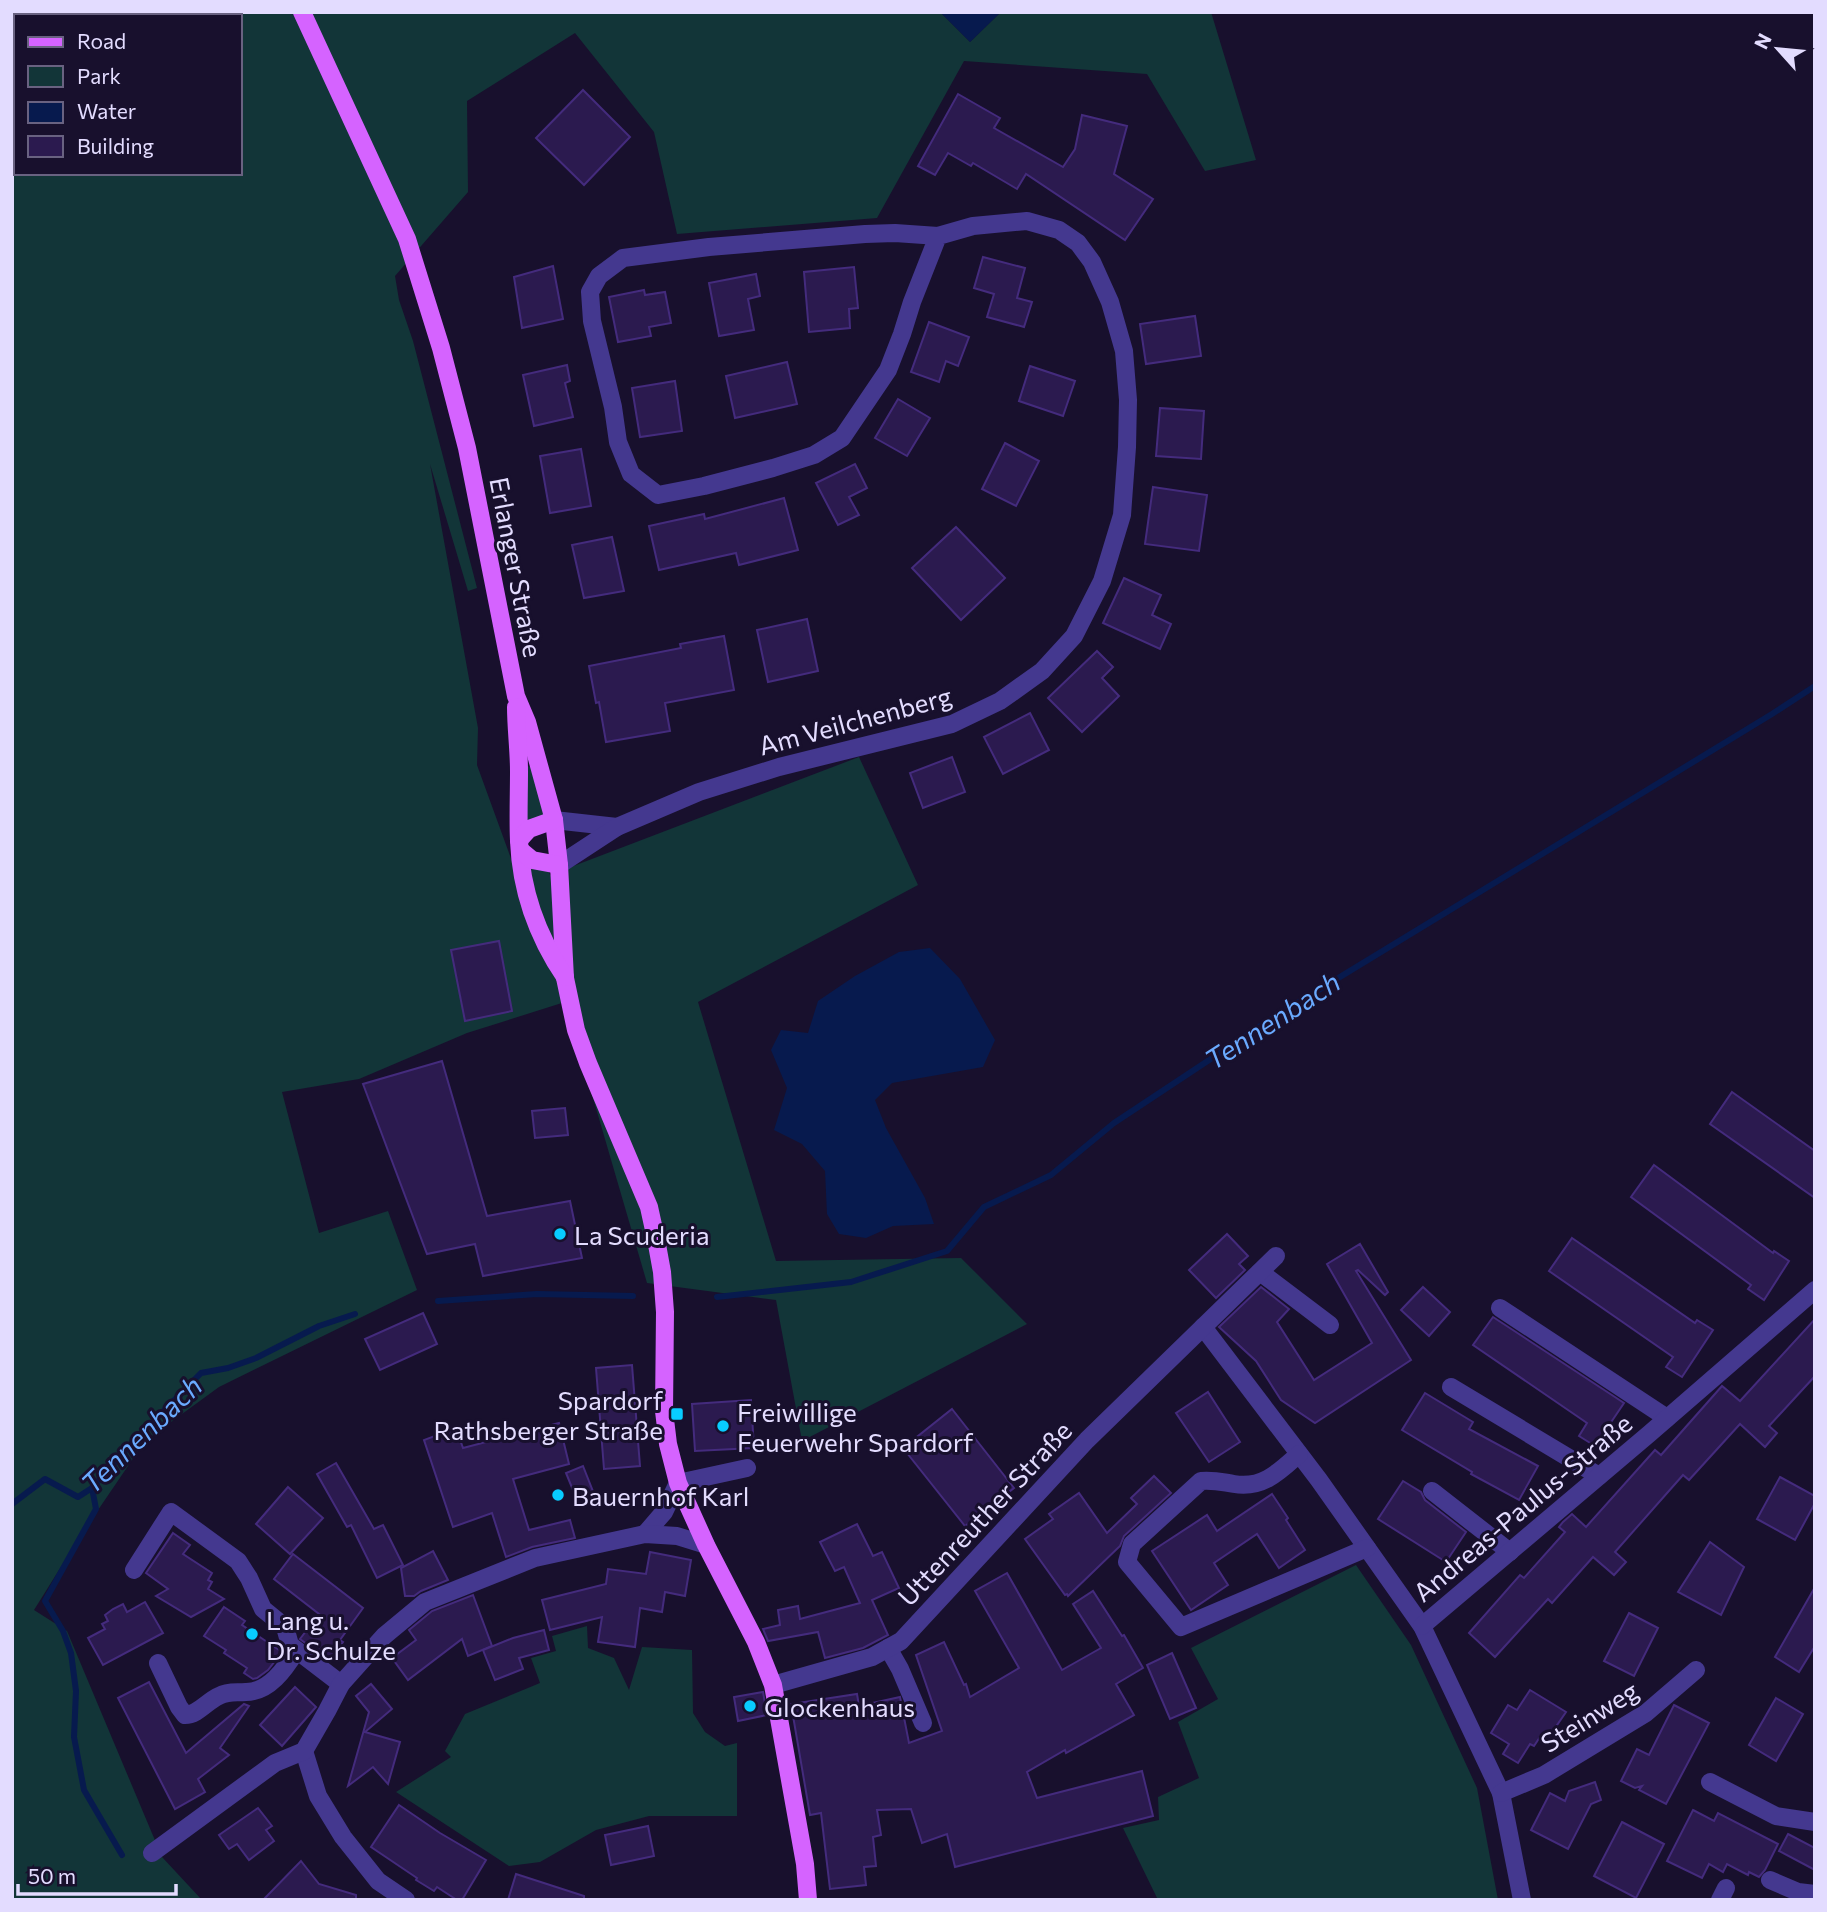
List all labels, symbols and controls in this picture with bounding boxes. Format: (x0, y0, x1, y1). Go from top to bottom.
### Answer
legend (14, 14, 242, 175)
north arrow (1743, 14, 1813, 84)
text: Road (77, 28, 126, 53)
text: N (1749, 29, 1776, 53)
text: Park (77, 63, 121, 88)
text: Water (77, 98, 136, 123)
text: Building (77, 133, 154, 158)
street label: Erlanger Straße (484, 474, 550, 660)
street label: Am Veilchenberg (755, 679, 955, 761)
water label: Tennenbach (1198, 964, 1346, 1076)
place label: La Scuderia (574, 1219, 710, 1250)
marker: La Scuderia (552, 1226, 568, 1242)
water label: Tennenbach (74, 1368, 208, 1500)
place label: Spardorf Rathsberger Straße (433, 1384, 664, 1445)
place label: Freiwillige Feuerwehr Spardorf (737, 1396, 974, 1457)
marker: Spardorf Rathsberger Straße (669, 1406, 685, 1422)
street label: Andreas-Paulus-Straße (1407, 1407, 1637, 1607)
street label: Uttenreuther Straße (891, 1415, 1077, 1611)
marker: Freiwillige Feuerwehr Spardorf (715, 1418, 731, 1434)
place label: Bauernhof Karl (572, 1480, 749, 1511)
marker: Bauernhof Karl (550, 1487, 566, 1503)
place label: Lang u. Dr. Schulze (266, 1604, 396, 1665)
marker: Lang u. Dr. Schulze (244, 1626, 260, 1642)
street label: Steinweg (1535, 1674, 1643, 1758)
place label: Glockenhaus (764, 1691, 915, 1722)
marker: Glockenhaus (742, 1698, 758, 1714)
scale bar (18, 1853, 175, 1897)
text: 50 m (28, 1863, 76, 1888)

